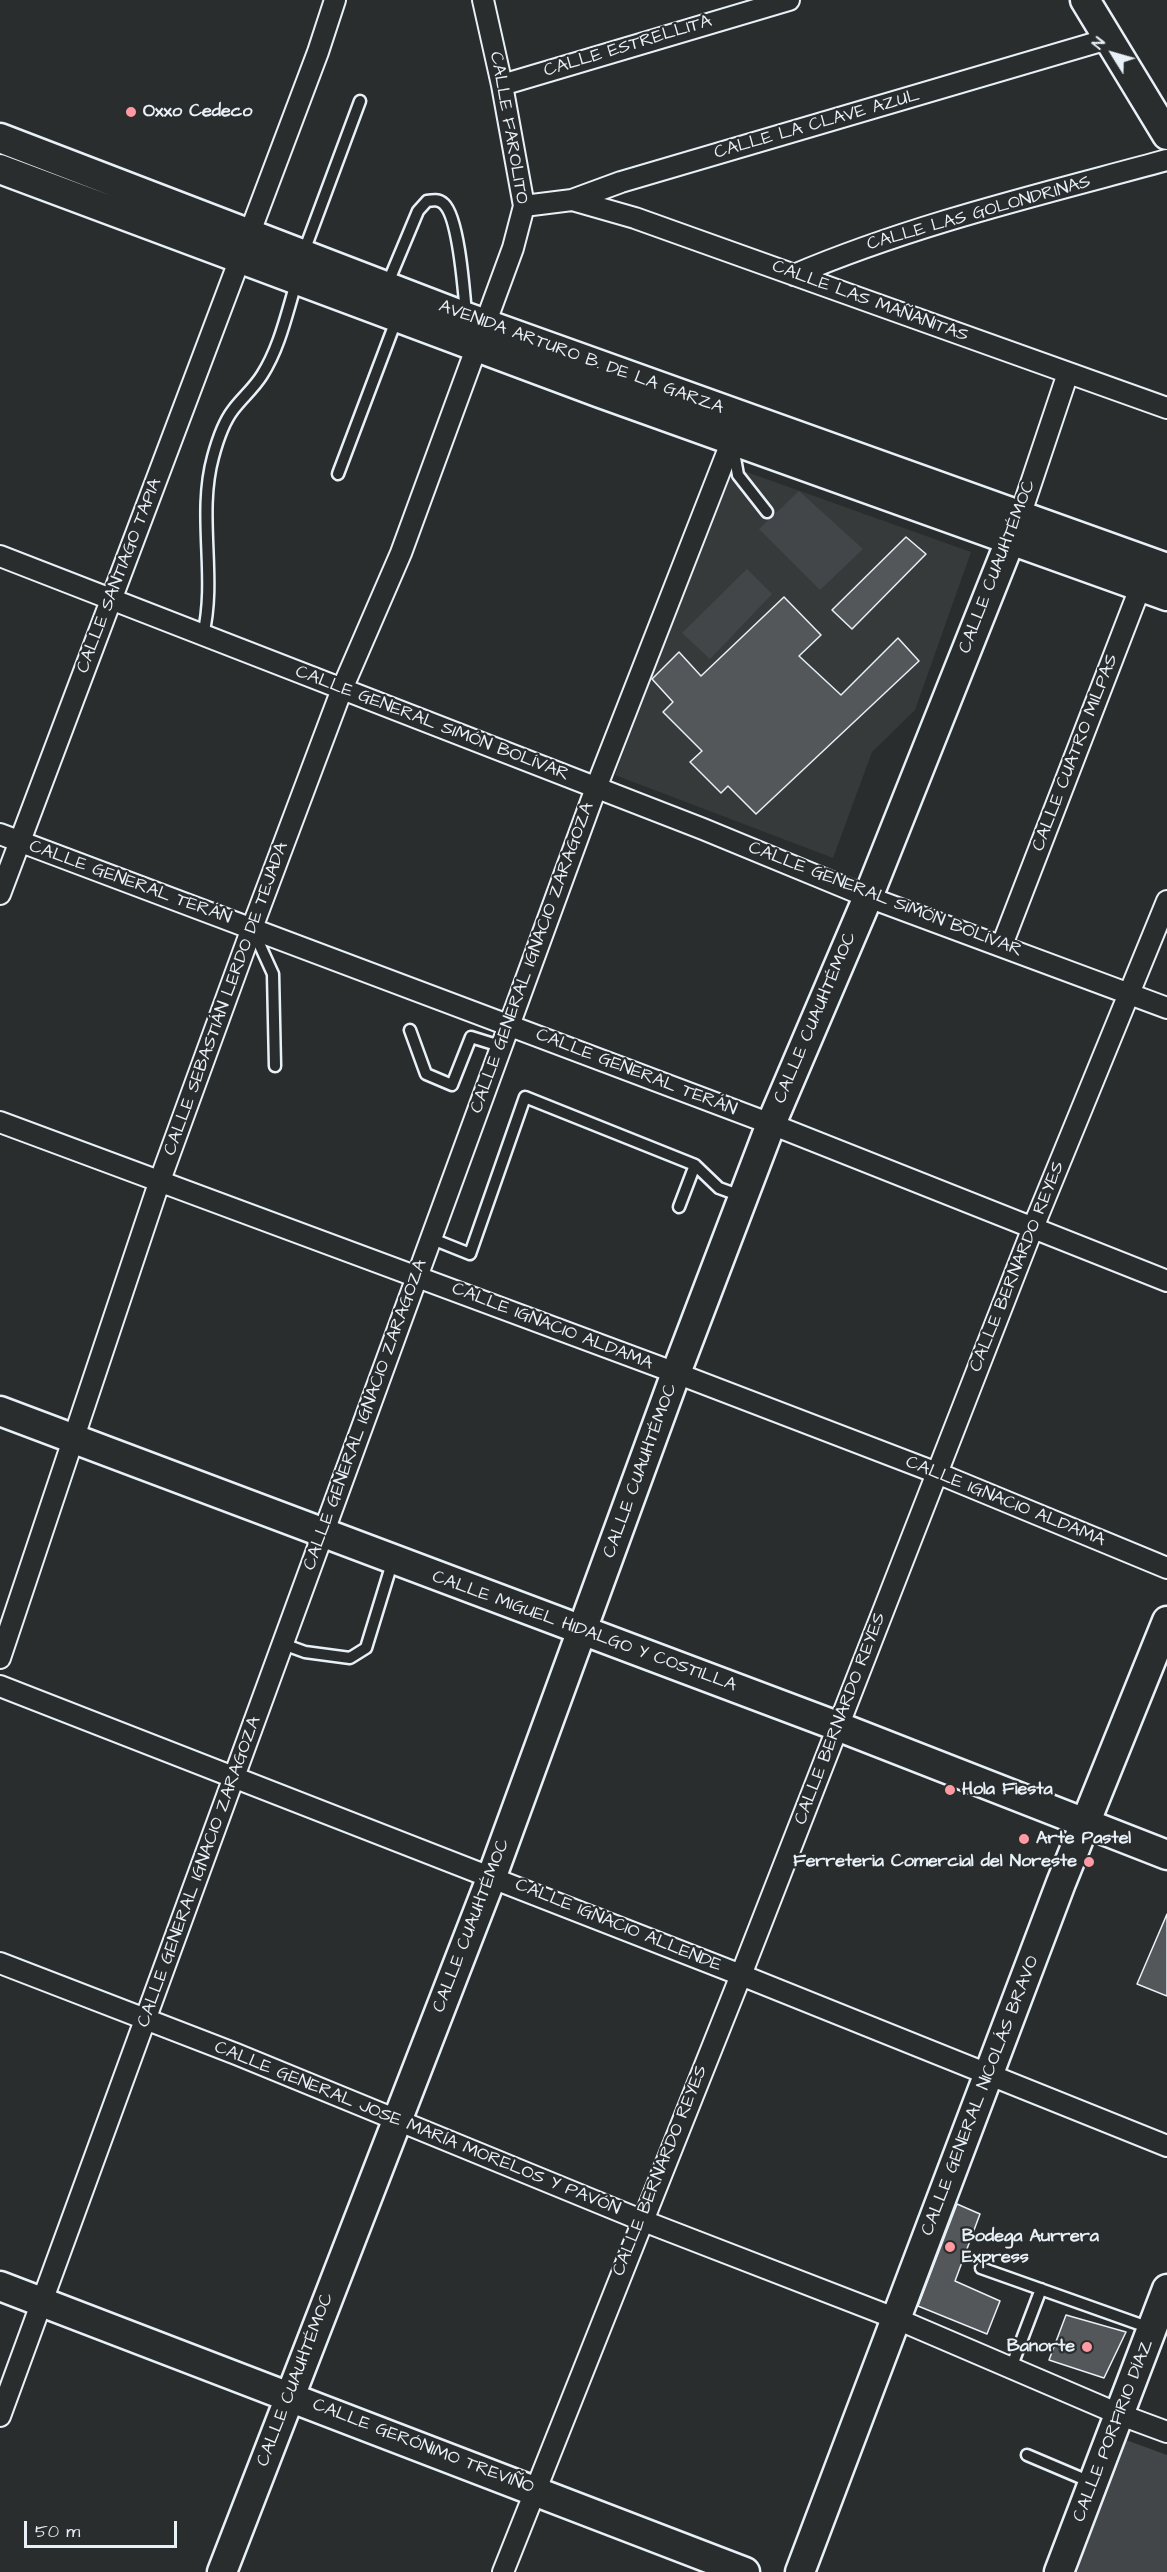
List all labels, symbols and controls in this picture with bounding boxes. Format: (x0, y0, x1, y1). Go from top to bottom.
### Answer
street label: CALLE ESTRELLITA (541, 11, 715, 83)
north arrow (1083, 24, 1143, 84)
text: N (1087, 33, 1110, 54)
street label: CALLE FAROLITO (484, 50, 532, 206)
street label: CALLE LA CLAVE AZUL (712, 85, 922, 165)
place label: Oxxo Cedeco (143, 101, 252, 123)
marker: Oxxo Cedeco (124, 105, 138, 119)
street label: CALLE LAS GOLONDRINAS (865, 172, 1093, 256)
street label: CALLE LAS MAÑANITAS (769, 256, 971, 348)
street label: AVENIDA ARTURO B. DE LA GARZA (436, 296, 726, 420)
street label: CALLE SANTIAGO TAPIA (73, 475, 167, 677)
street label: CALLE CUAUHTÉMOC (955, 477, 1041, 657)
street label: CALLE CUATRO MILPAS (1028, 651, 1124, 855)
street label: CALLE GENERAL SIMÓN BOLÍVAR (292, 662, 572, 786)
street label: CALLE GENERAL IGNACIO ZARAGOZA (467, 800, 599, 1116)
street label: CALLE GENERAL TERÁN (26, 836, 234, 930)
street label: CALLE GENERAL SIMÓN BOLÍVAR (745, 838, 1025, 962)
street label: CALLE SEBASTIÁN LERDO DE TEJADA (160, 839, 294, 1159)
street label: CALLE CUAUHTÉMOC (770, 929, 862, 1107)
street label: CALLE GENERAL TERÁN (532, 1025, 740, 1121)
street label: CALLE BERNARDO REYES (966, 1159, 1070, 1375)
street label: CALLE GENERAL IGNACIO ZARAGOZA (300, 1257, 432, 1573)
street label: CALLE IGNACIO ALDAMA (449, 1279, 655, 1375)
street label: CALLE CUAUHTÉMOC (599, 1381, 683, 1561)
street label: CALLE IGNACIO ALDAMA (902, 1452, 1108, 1552)
street label: CALLE MIGUEL HIDALGO Y COSTILLA (429, 1567, 739, 1697)
street label: CALLE BERNARDO REYES (791, 1610, 891, 1828)
street label: CALLE GENERAL IGNACIO ZARAGOZA (134, 1714, 266, 2030)
place label: Hola Fiesta (962, 1779, 1053, 1801)
marker: Hola Fiesta (943, 1783, 957, 1797)
place label: Arte Pastel (1036, 1828, 1131, 1850)
marker: Arte Pastel (1017, 1832, 1031, 1846)
street label: CALLE CUAUHTÉMOC (429, 1836, 515, 2016)
place label: Ferreteria Comercial del Noreste (793, 1851, 1077, 1873)
marker: Ferreteria Comercial del Noreste (1082, 1855, 1096, 1869)
street label: CALLE IGNACIO ALLENDE (512, 1875, 724, 1977)
street label: CALLE GENERAL NICOLÁS BRAVO (917, 1953, 1045, 2239)
street label: CALLE GENERAL JOSE MARÍA MORELOS Y PAVÓN (211, 2037, 623, 2221)
street label: CALLE BERNARDO REYES (609, 2063, 713, 2279)
place label: Bodega Aurrera Express (962, 2226, 1099, 2268)
marker: Bodega Aurrera Express (943, 2240, 957, 2254)
street label: CALLE CUAUHTÉMOC (253, 2290, 339, 2470)
place label: Banorte (1007, 2336, 1075, 2358)
street label: CALLE PORFIRIO DÍAZ (1069, 2337, 1159, 2525)
marker: Banorte (1080, 2340, 1094, 2354)
street label: CALLE GERÓNIMO TREVIÑO (309, 2395, 537, 2499)
scale bar (27, 2509, 180, 2547)
text: 50 m (35, 2519, 80, 2544)

